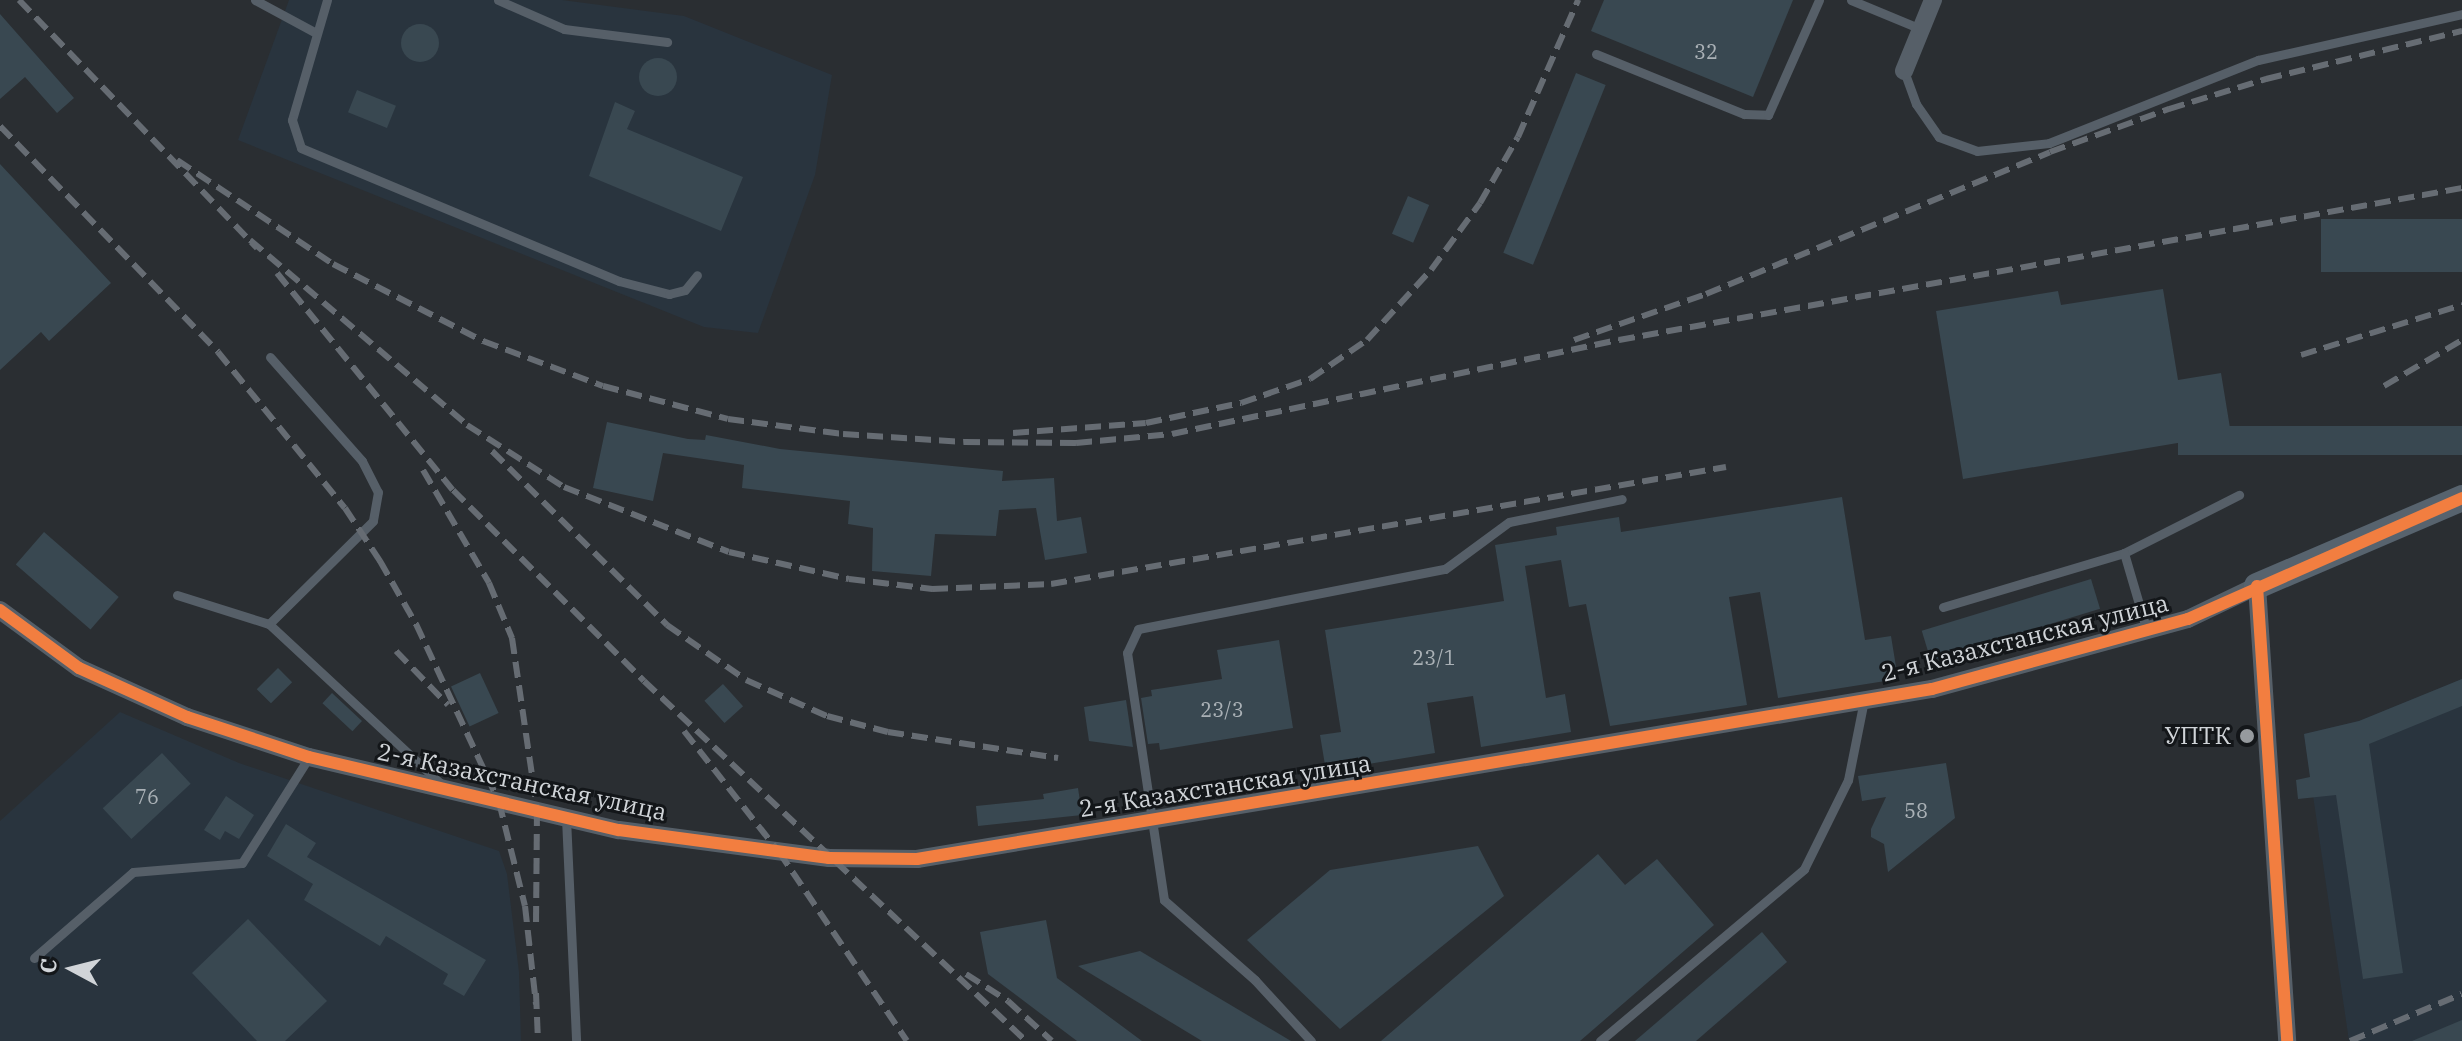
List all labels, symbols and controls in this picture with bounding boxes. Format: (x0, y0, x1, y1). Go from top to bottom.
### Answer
house number: 32 (1694, 39, 1718, 63)
street label: 2-я Казахстанская улица (1878, 588, 2172, 688)
house number: 23/1 (1412, 645, 1456, 669)
house number: 23/3 (1200, 697, 1244, 721)
place label: УПТК (2164, 722, 2231, 750)
marker: УПТК (2238, 727, 2256, 745)
street label: 2-я Казахстанская улица (375, 737, 669, 827)
street label: 2-я Казахстанская улица (1077, 749, 1373, 823)
house number: 76 (135, 784, 159, 808)
house number: 58 (1904, 798, 1928, 822)
north arrow (32, 929, 112, 1009)
text: С (32, 957, 63, 975)

